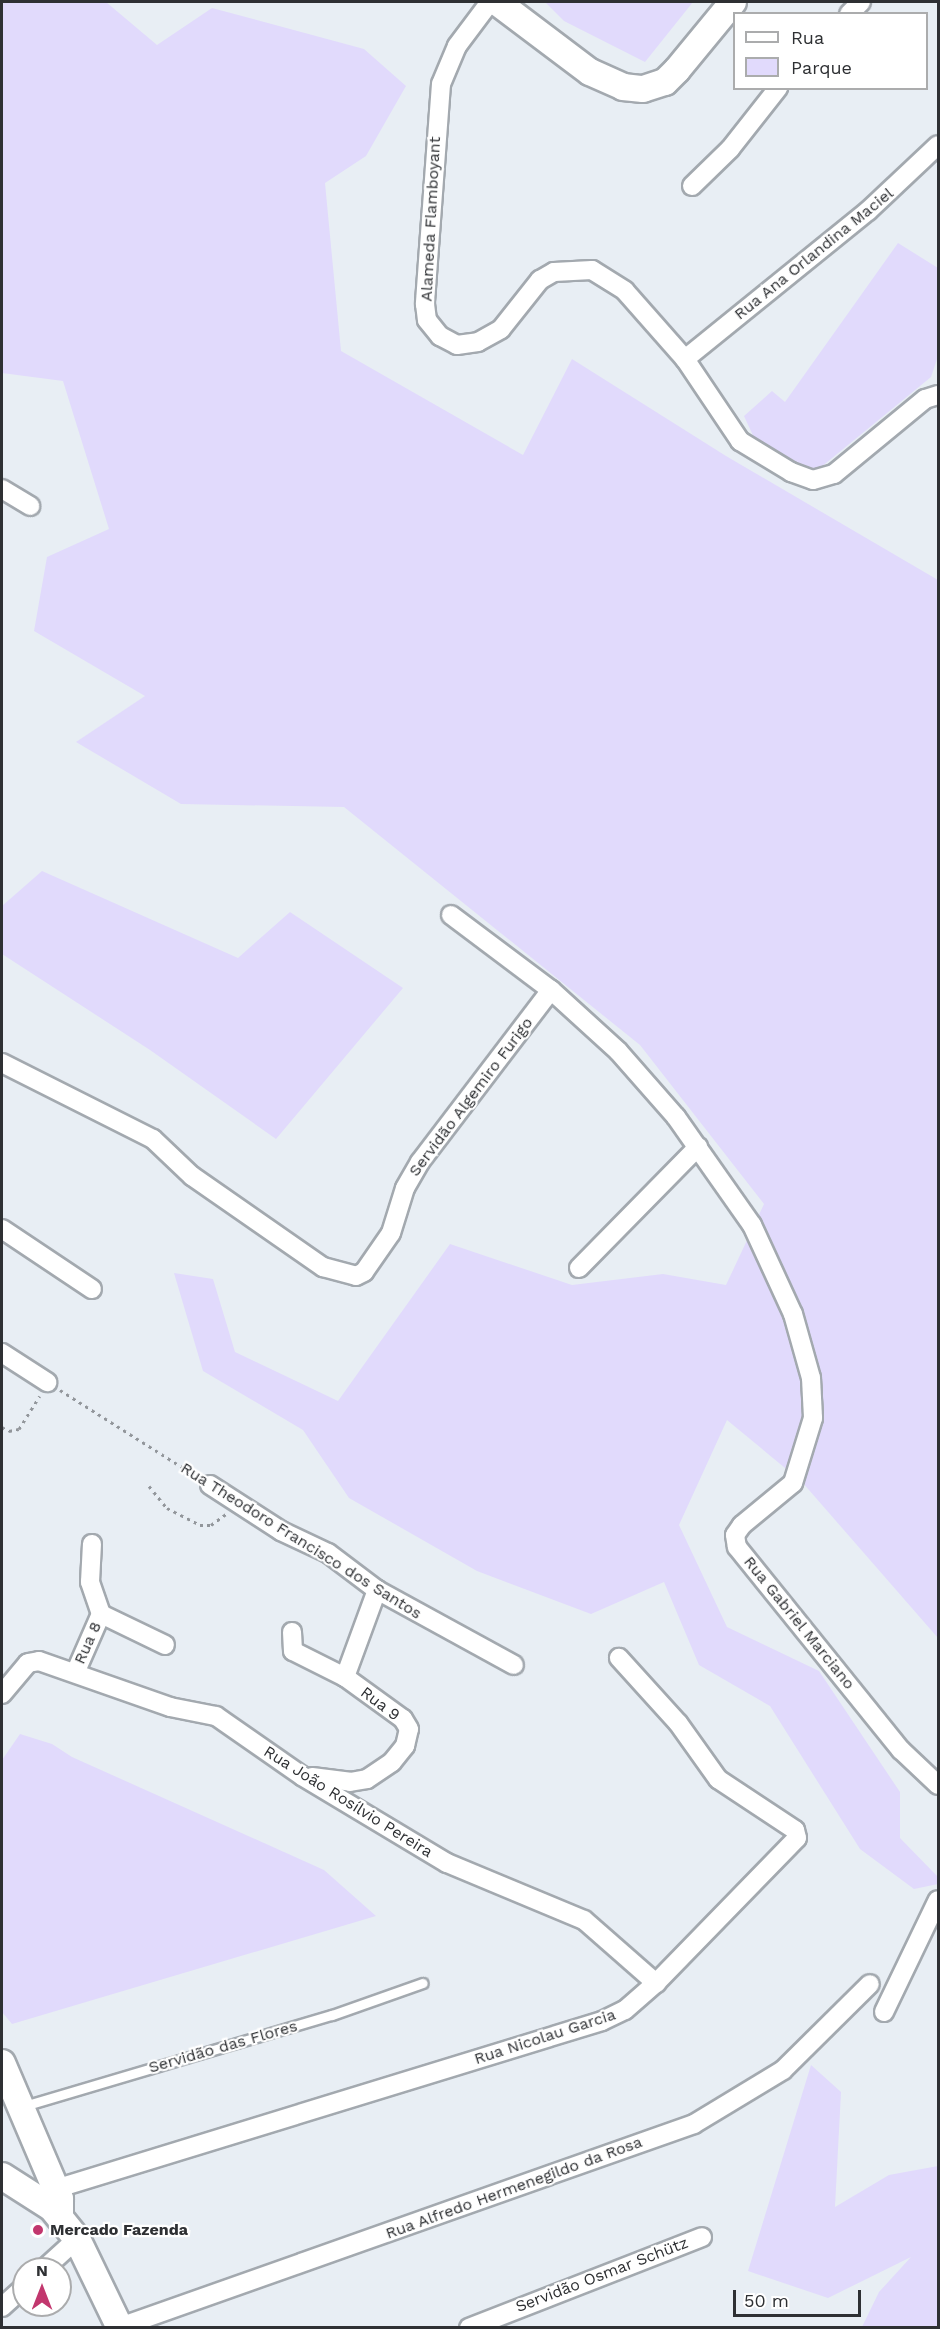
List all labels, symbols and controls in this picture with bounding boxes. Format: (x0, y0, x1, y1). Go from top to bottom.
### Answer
legend (733, 12, 928, 90)
text: Rua (791, 27, 824, 48)
text: Parque (791, 57, 852, 78)
street label: Alameda Flamboyant (417, 136, 445, 302)
street label: Rua Ana Orlandina Maciel (730, 183, 898, 325)
street label: Servidão Algemiro Furigo (405, 1014, 537, 1180)
street label: Rua Theodoro Francisco dos Santos (177, 1458, 425, 1624)
street label: Rua Gabriel Marciano (739, 1552, 859, 1694)
street label: Rua 8 (70, 1619, 106, 1667)
street label: Rua 9 (356, 1683, 404, 1725)
street label: Rua João Rosílvio Pereira (260, 1742, 436, 1862)
street label: Rua Nicolau Garcia (472, 2005, 618, 2069)
street label: Servidão das Flores (146, 2017, 300, 2077)
street label: Rua Alfredo Hermenegildo da Rosa (382, 2132, 646, 2244)
place label: Mercado Fazenda (50, 2220, 188, 2240)
marker: Mercado Fazenda (31, 2223, 45, 2237)
street label: Servidão Osmar Schütz (513, 2233, 691, 2317)
north arrow (12, 2257, 72, 2317)
text: N (36, 2261, 48, 2280)
scale bar (736, 2278, 864, 2316)
text: 50 m (744, 2290, 789, 2311)

